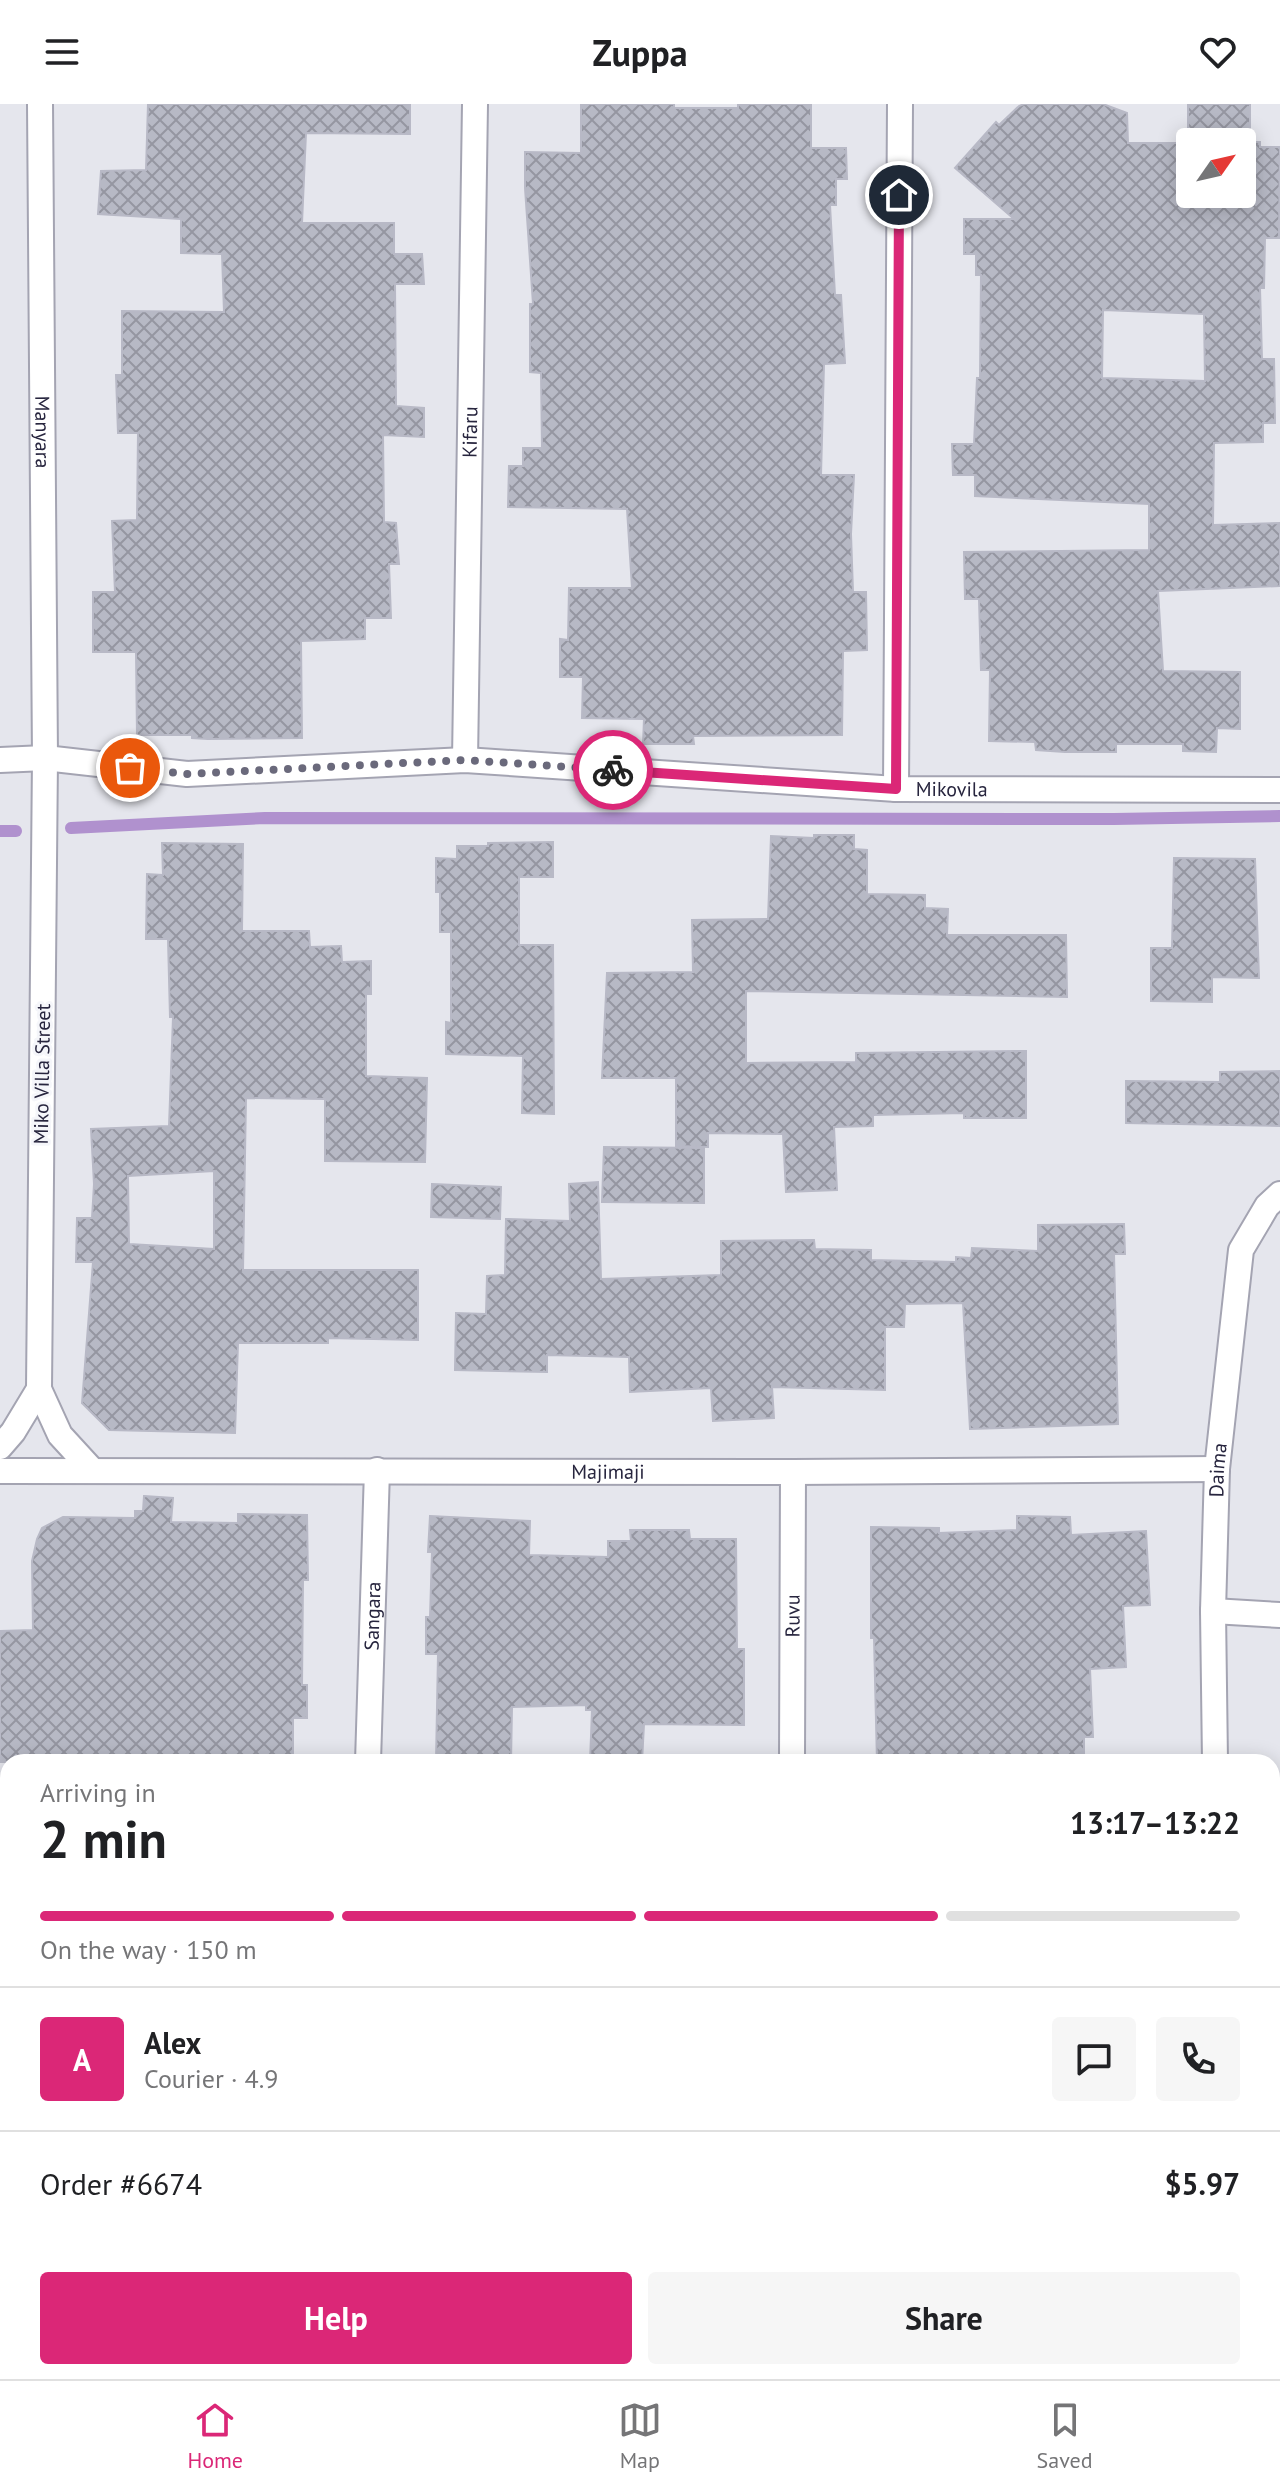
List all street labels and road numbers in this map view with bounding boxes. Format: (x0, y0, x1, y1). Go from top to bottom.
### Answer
street label: Manyara (29, 396, 56, 468)
street label: Kifaru (457, 406, 483, 458)
street label: Mikovila (916, 776, 988, 802)
street label: Miko Villa Street (28, 1003, 56, 1145)
street label: Daima (1203, 1442, 1233, 1498)
street label: Majimaji (571, 1459, 645, 1485)
street label: Sangara (358, 1581, 387, 1651)
street label: Ruvu (779, 1595, 806, 1637)

